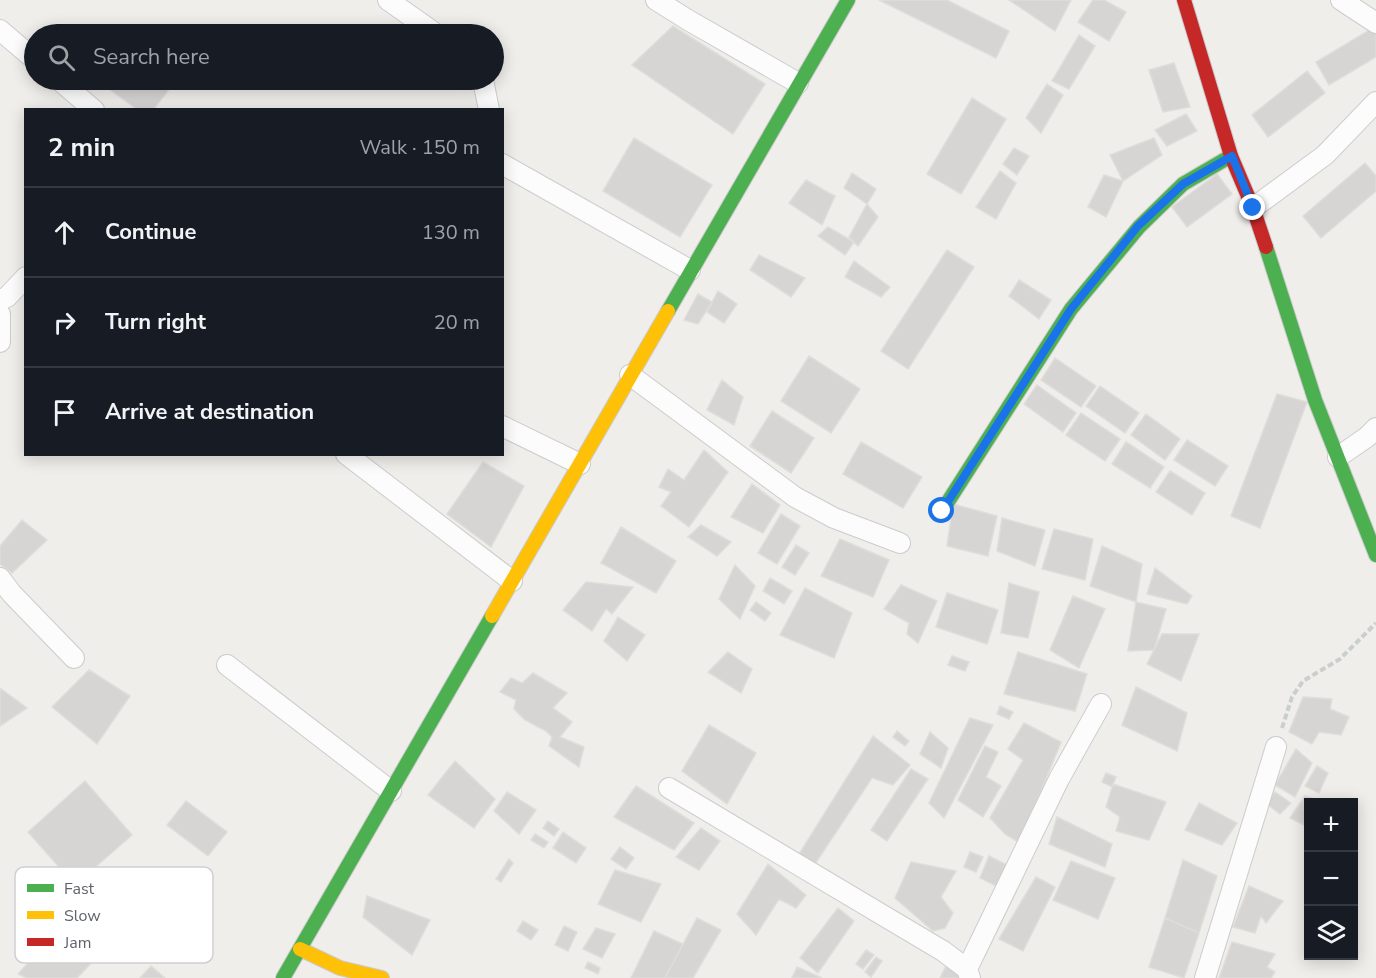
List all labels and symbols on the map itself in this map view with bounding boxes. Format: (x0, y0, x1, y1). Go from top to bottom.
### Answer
route end (1239, 194, 1265, 220)
route start (928, 497, 954, 523)
legend (15, 867, 213, 963)
text: Fast (64, 878, 95, 900)
text: Slow (64, 905, 101, 927)
text: Jam (63, 932, 91, 954)

